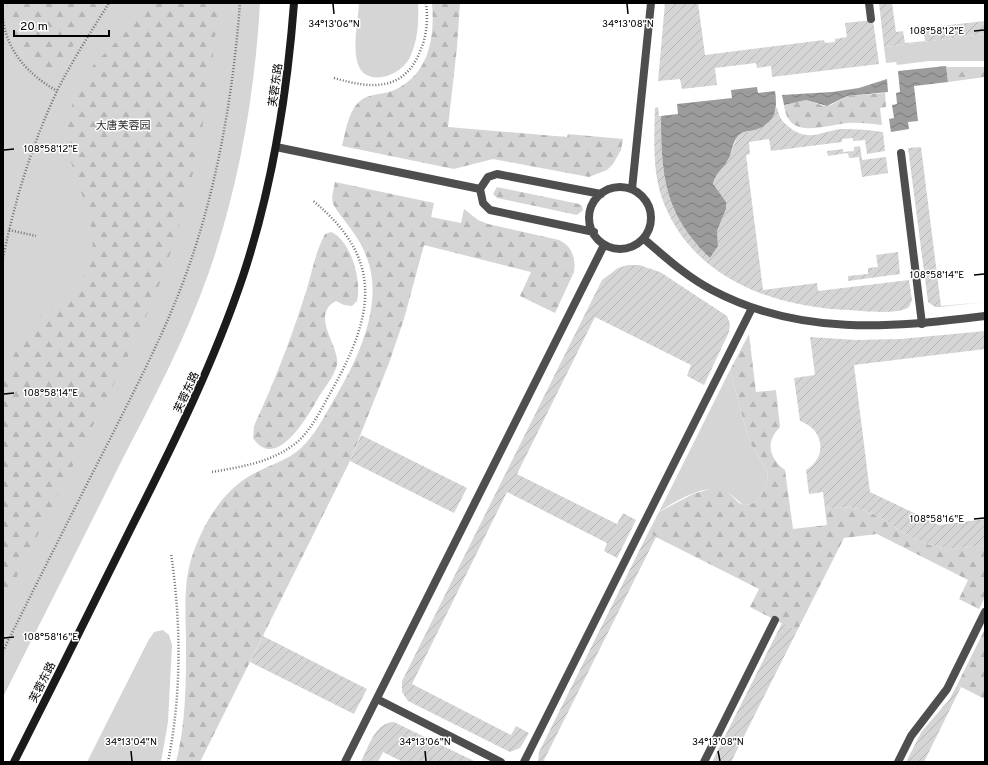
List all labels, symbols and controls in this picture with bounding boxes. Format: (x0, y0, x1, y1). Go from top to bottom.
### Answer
scale bar (14, 12, 109, 38)
text: 34°13'06"N (308, 18, 360, 31)
text: 34°13'08"N (602, 18, 654, 31)
text: 20 m (20, 19, 48, 35)
text: 108°58'12"E (910, 25, 964, 38)
street label: 芙蓉东路 (266, 62, 286, 108)
park label: 大唐芙蓉园 (96, 119, 151, 133)
text: 108°58'12"E (24, 143, 78, 156)
text: 108°58'14"E (910, 269, 964, 282)
street label: 芙蓉东路 (171, 370, 203, 415)
text: 108°58'14"E (24, 387, 78, 400)
text: 108°58'16"E (910, 513, 964, 526)
text: 108°58'16"E (24, 631, 78, 644)
street label: 芙蓉东路 (27, 660, 59, 705)
text: 34°13'04"N (105, 736, 157, 749)
text: 34°13'06"N (399, 736, 451, 749)
text: 34°13'08"N (692, 736, 744, 749)

